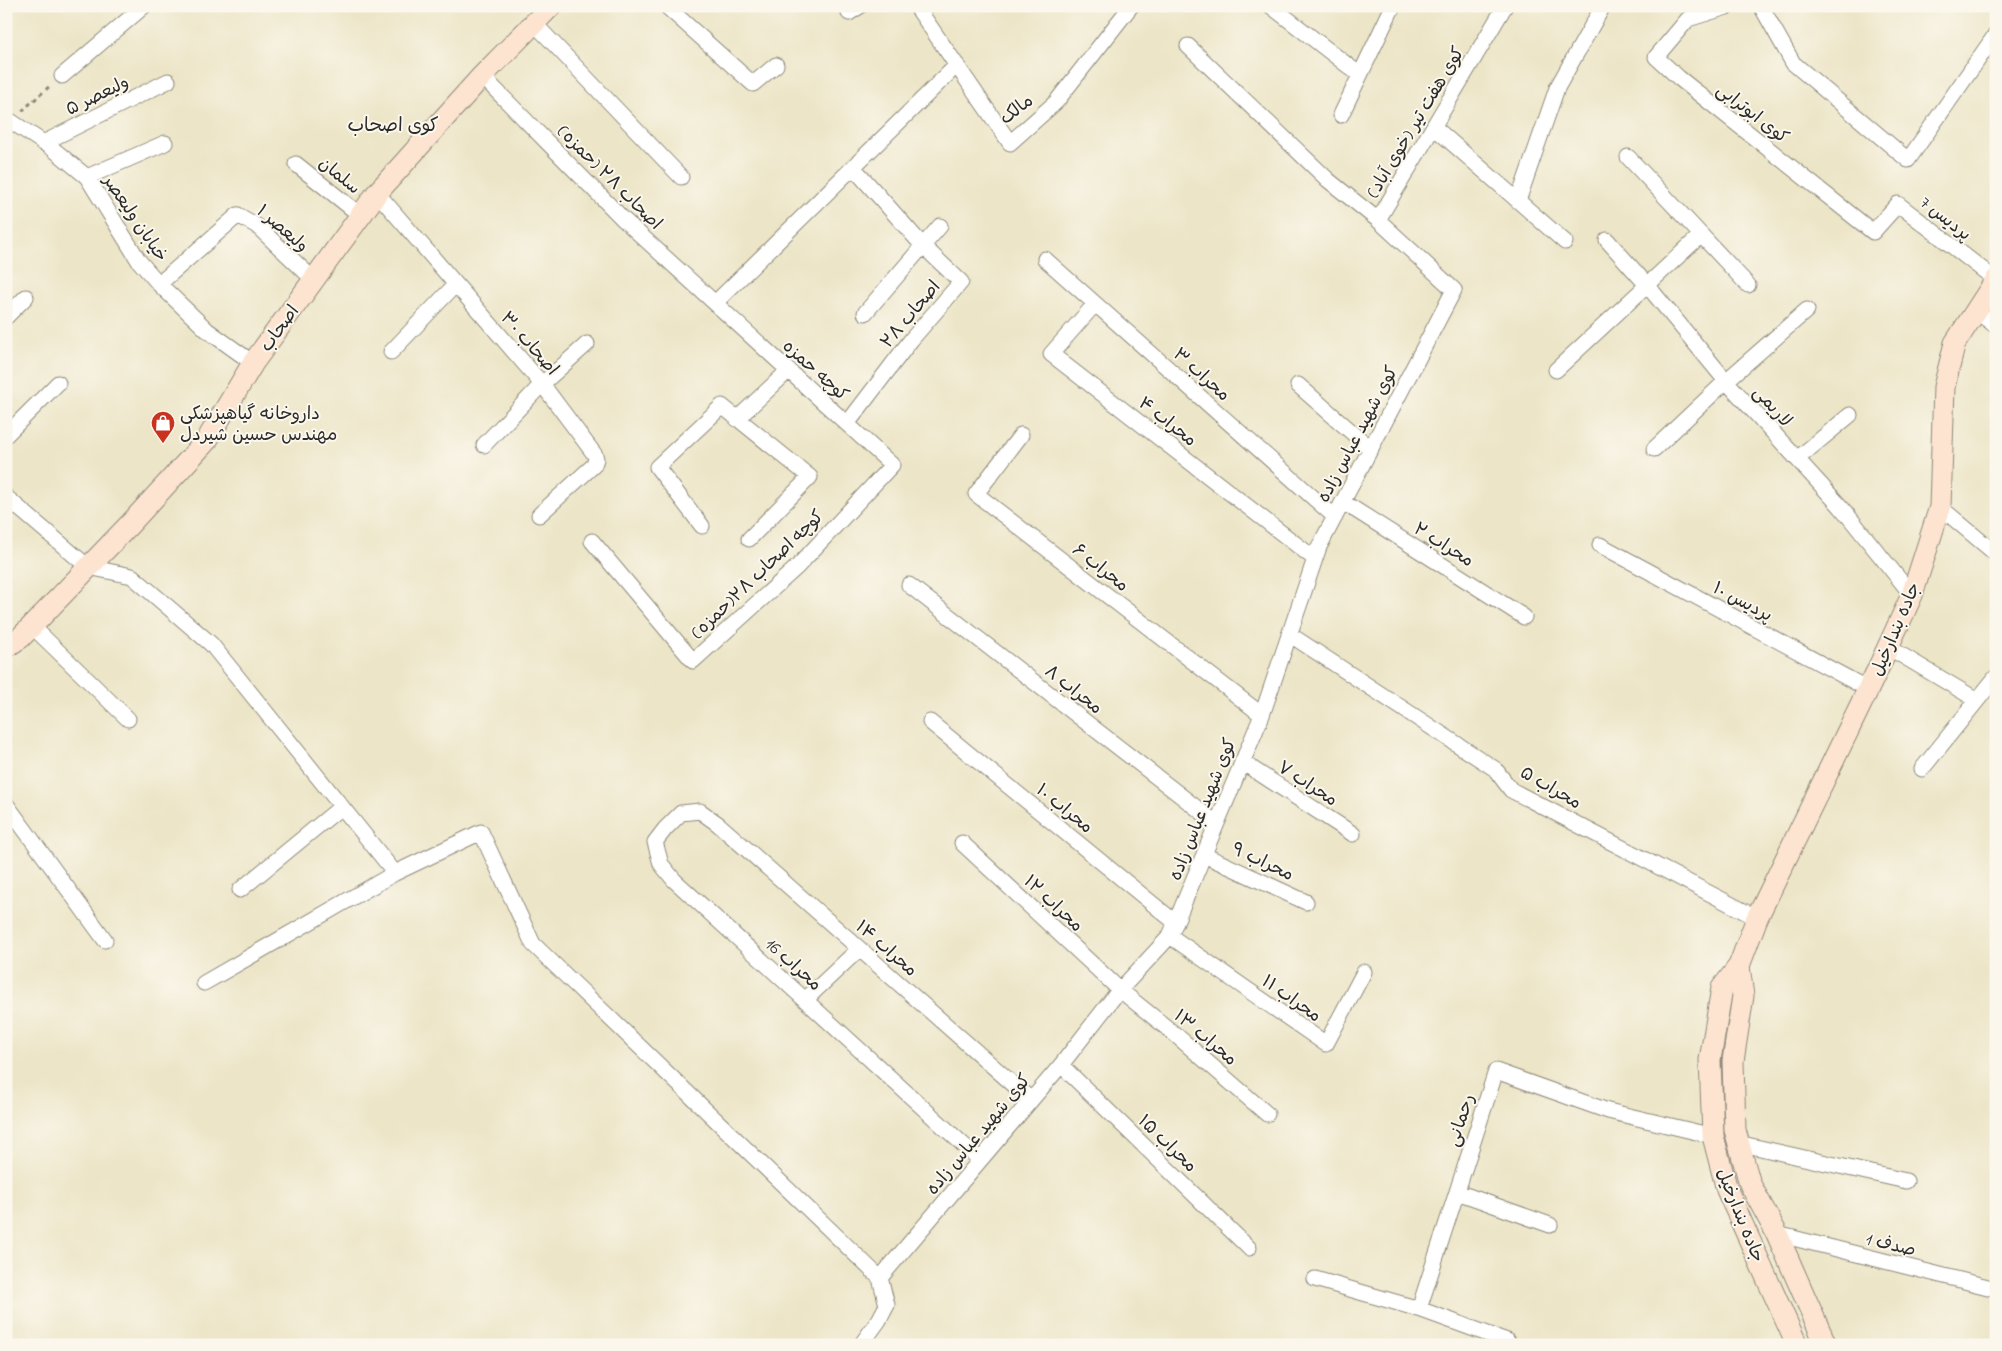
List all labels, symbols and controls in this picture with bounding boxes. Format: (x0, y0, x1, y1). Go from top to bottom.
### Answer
street label: کوی هفت تیر (خوی آباد) (1361, 42, 1472, 204)
street label: ولیعصر ۵ (62, 70, 134, 123)
street label: کوی ابوترابی (1710, 78, 1794, 151)
street label: مالک (995, 89, 1040, 132)
district label: کوی اصحاب (347, 113, 439, 140)
street label: اصحاب ۲۸ (حمزه) (550, 120, 667, 237)
street label: سلمان (312, 152, 365, 202)
street label: خیابان ولیعصر (95, 169, 173, 268)
street label: پردیس 7 (1913, 191, 1976, 248)
street label: ولیعصر ۱ (250, 199, 314, 260)
street label: اصحاب ۲۸ (875, 276, 948, 355)
street label: اصحاب (255, 300, 307, 358)
street label: اصحاب ۳۰ (493, 307, 564, 382)
street label: کوچه حمزه (776, 335, 854, 409)
street label: محراب ۳ (1166, 343, 1235, 408)
street label: کوی شهید عباس زاده (1312, 362, 1406, 508)
street label: لاریمی (1746, 381, 1797, 434)
street label: محراب ۴ (1132, 391, 1202, 454)
place label: داروخانه گیاهپزشکی مهندس حسین شیردل (180, 402, 337, 449)
shop icon: داروخانه گیاهپزشکی مهندس حسین شیردل (150, 410, 176, 444)
street label: کوچه اصحاب ۲۸(حمزه) (686, 505, 831, 646)
street label: محراب ۲ (1408, 517, 1478, 574)
street label: محراب ۶ (1066, 538, 1134, 599)
street label: پردیس ۱۰ (1708, 576, 1777, 629)
street label: جاده بندارخیل (1865, 579, 1928, 681)
street label: محراب ۸ (1038, 660, 1107, 722)
street label: کوی شهید عباس زاده (1163, 734, 1244, 885)
street label: محراب ۷ (1272, 755, 1342, 814)
street label: محراب ۵ (1514, 761, 1586, 817)
street label: محراب ۱۰ (1029, 778, 1098, 841)
street label: محراب ۹ (1227, 837, 1298, 889)
street label: محراب ۱۲ (1017, 870, 1088, 939)
street label: محراب ۱۴ (849, 915, 922, 984)
street label: محراب 16 (759, 933, 827, 998)
street label: محراب ۱۱ (1256, 970, 1326, 1030)
street label: محراب ۱۳ (1167, 1004, 1242, 1073)
street label: کوی شهید عباس زاده (921, 1069, 1038, 1202)
street label: رحمانی (1441, 1091, 1483, 1150)
street label: محراب ۱۵ (1131, 1109, 1202, 1179)
street label: جاده بندارخیل (1708, 1165, 1770, 1267)
street label: صدف 1 (1863, 1227, 1918, 1265)

